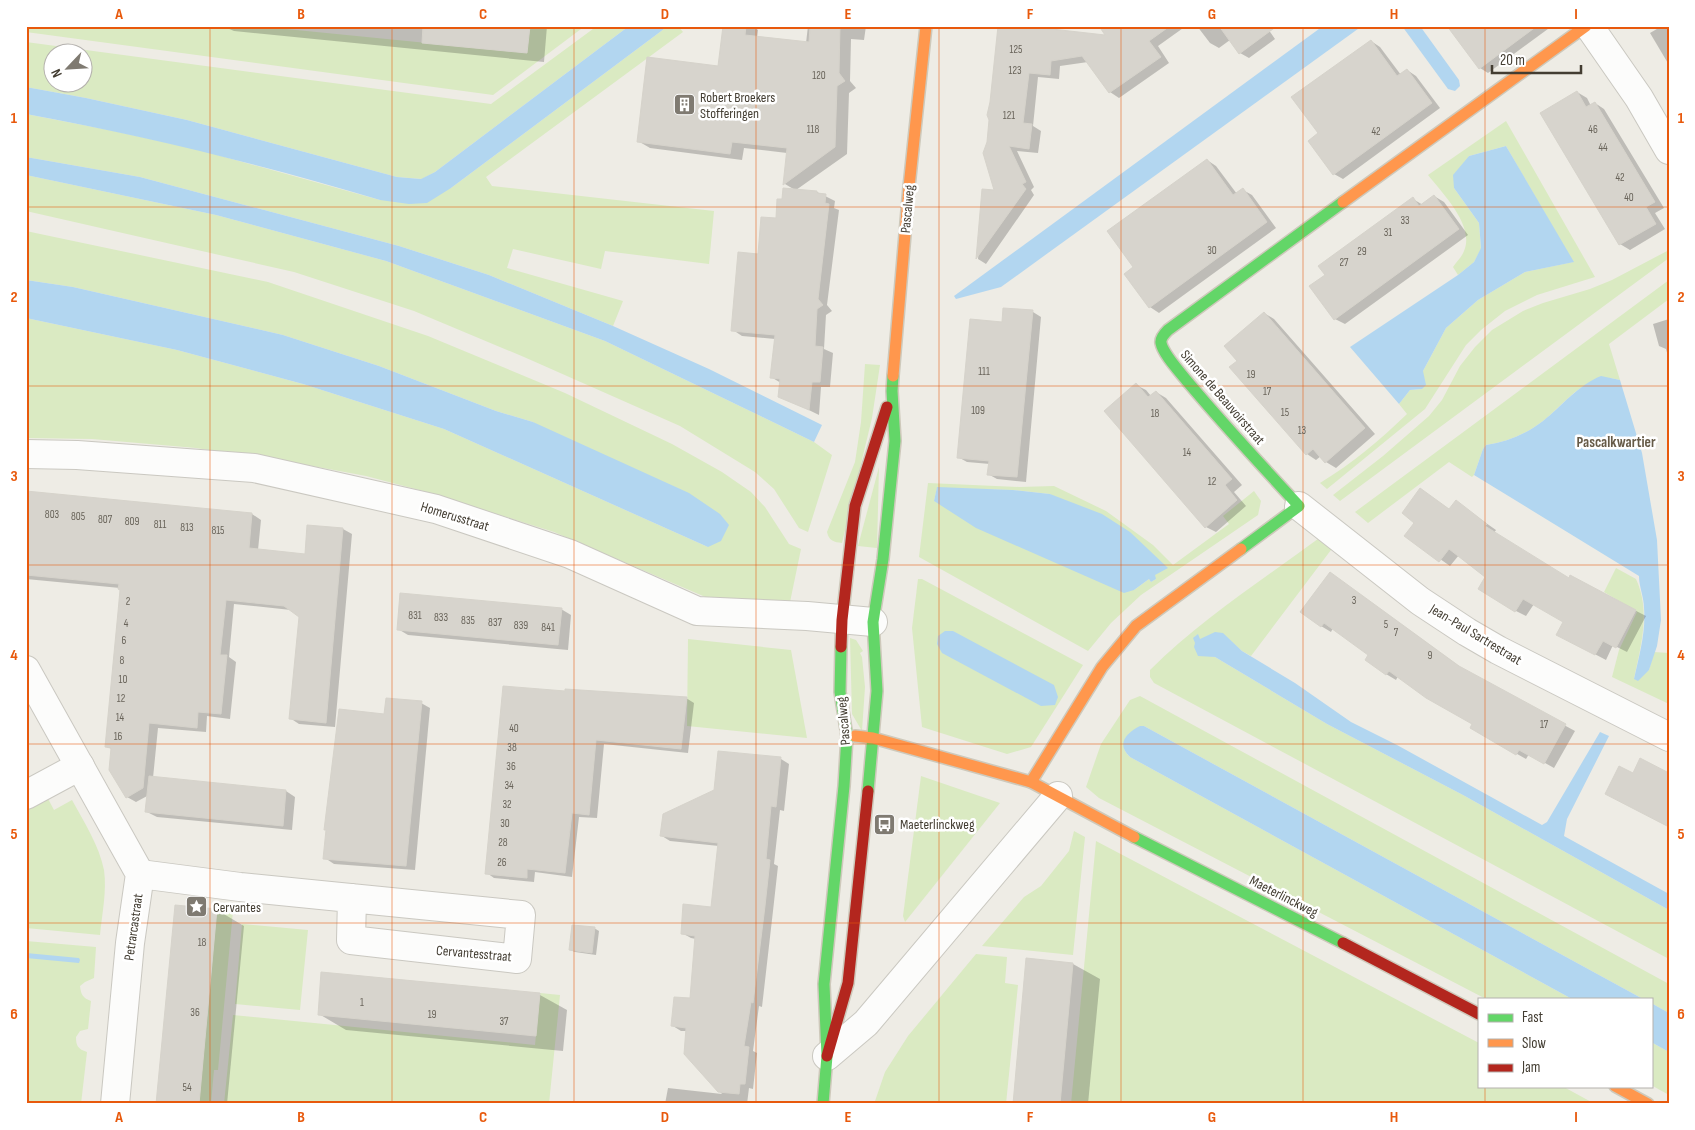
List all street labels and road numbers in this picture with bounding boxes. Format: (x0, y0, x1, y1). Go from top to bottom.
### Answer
street label: Pascalweg (897, 184, 918, 234)
street label: Simone de Beauvoirstraat (1177, 347, 1268, 448)
street label: Homerusstraat (419, 498, 491, 535)
street label: Jean-Paul Sartrestraat (1426, 600, 1525, 669)
street label: Pascalweg (833, 696, 854, 746)
street label: Maeterlinckweg (1247, 872, 1321, 921)
street label: Petrarcastraat (120, 892, 147, 962)
street label: Cervantesstraat (435, 942, 513, 965)

